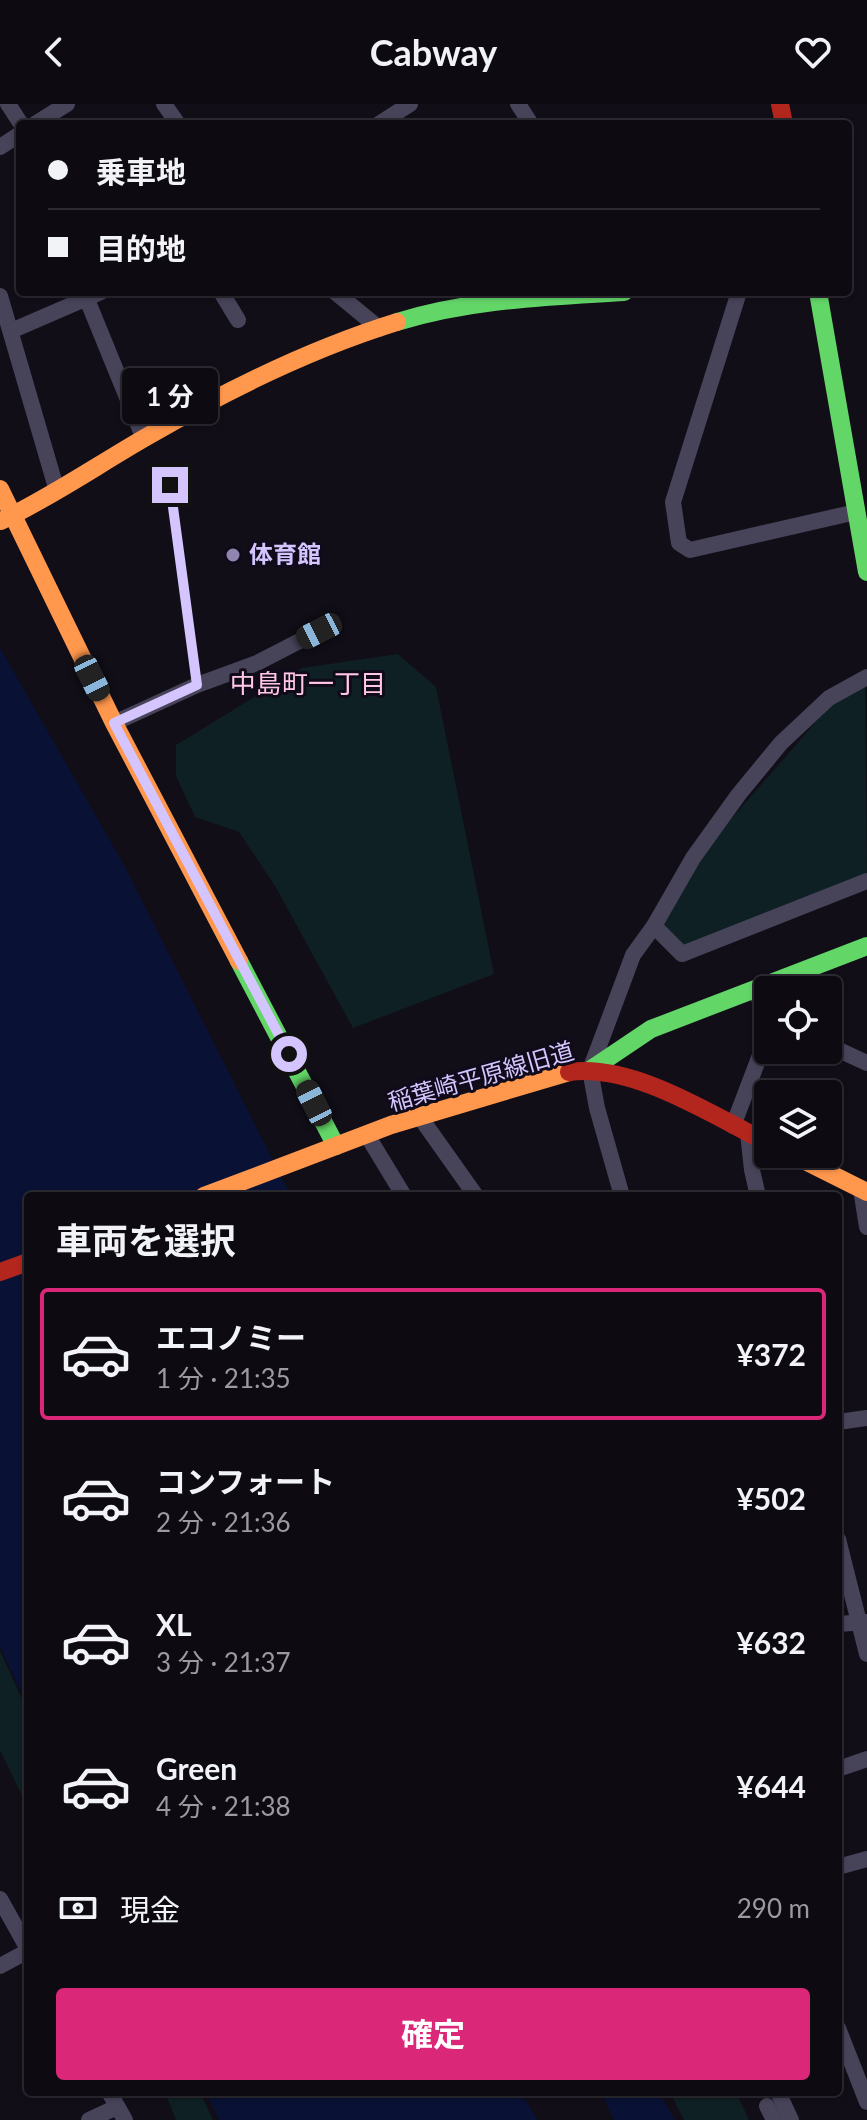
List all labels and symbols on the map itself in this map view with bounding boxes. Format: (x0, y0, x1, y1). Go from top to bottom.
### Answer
callout: 1 分 (122, 369, 218, 425)
route end (152, 467, 188, 503)
place label: 体育館 (249, 539, 321, 568)
marker: 体育館 (224, 546, 242, 564)
car (292, 609, 346, 653)
car (71, 651, 113, 705)
district label: 中島町一丁目 (230, 667, 386, 699)
street label: 稲葉崎平原線旧道 (384, 1035, 577, 1116)
route start (271, 1036, 307, 1072)
car (292, 1076, 336, 1130)

